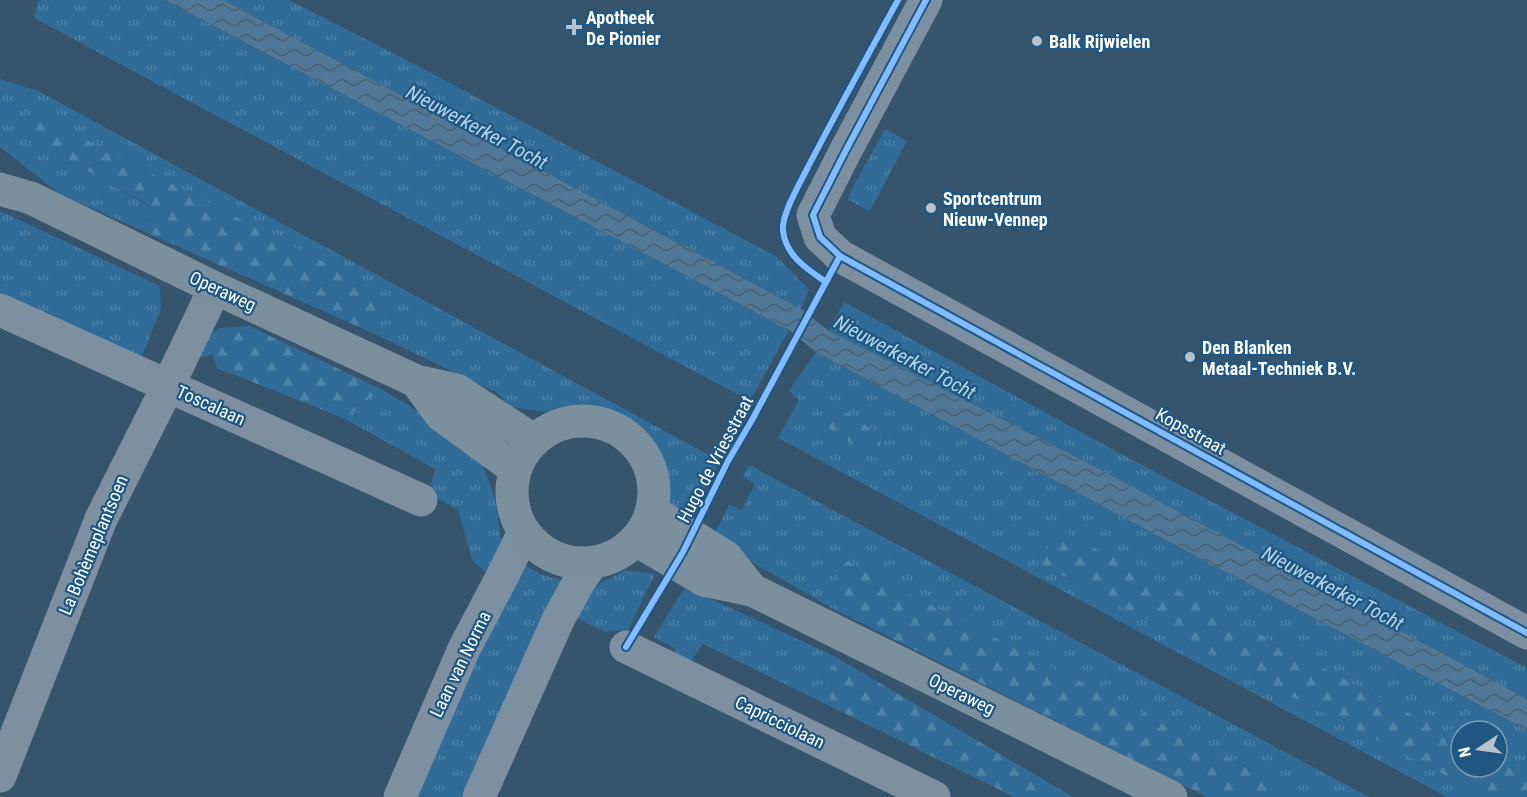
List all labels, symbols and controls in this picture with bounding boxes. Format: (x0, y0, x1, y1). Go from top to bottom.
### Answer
place label: Apotheek De Pionier (586, 7, 661, 49)
marker: Apotheek De Pionier (567, 20, 581, 34)
place label: Balk Rijwielen (1049, 31, 1150, 52)
marker: Balk Rijwielen (1030, 34, 1044, 48)
water label: Nieuwerkerker Tocht (402, 80, 552, 175)
place label: Sportcentrum Nieuw-Vennep (943, 188, 1048, 230)
marker: Sportcentrum Nieuw-Vennep (924, 201, 938, 215)
street label: Operaweg (186, 267, 260, 315)
water label: Nieuwerkerker Tocht (830, 310, 980, 405)
place label: Den Blanken Metaal-Techniek B.V. (1202, 337, 1356, 379)
marker: Den Blanken Metaal-Techniek B.V. (1183, 350, 1197, 364)
street label: Toscalaan (173, 381, 249, 429)
street label: Hugo de Vriesstraat (673, 392, 757, 526)
street label: Kopsstraat (1152, 403, 1230, 459)
street label: La Bohèmeplantsoen (54, 472, 132, 618)
water label: Nieuwerkerker Tocht (1258, 541, 1408, 636)
street label: Laan van Norma (425, 607, 495, 721)
street label: Operaweg (926, 669, 998, 719)
street label: Capricciolaan (732, 691, 828, 753)
north arrow (1449, 719, 1509, 779)
text: N (1455, 745, 1475, 759)

